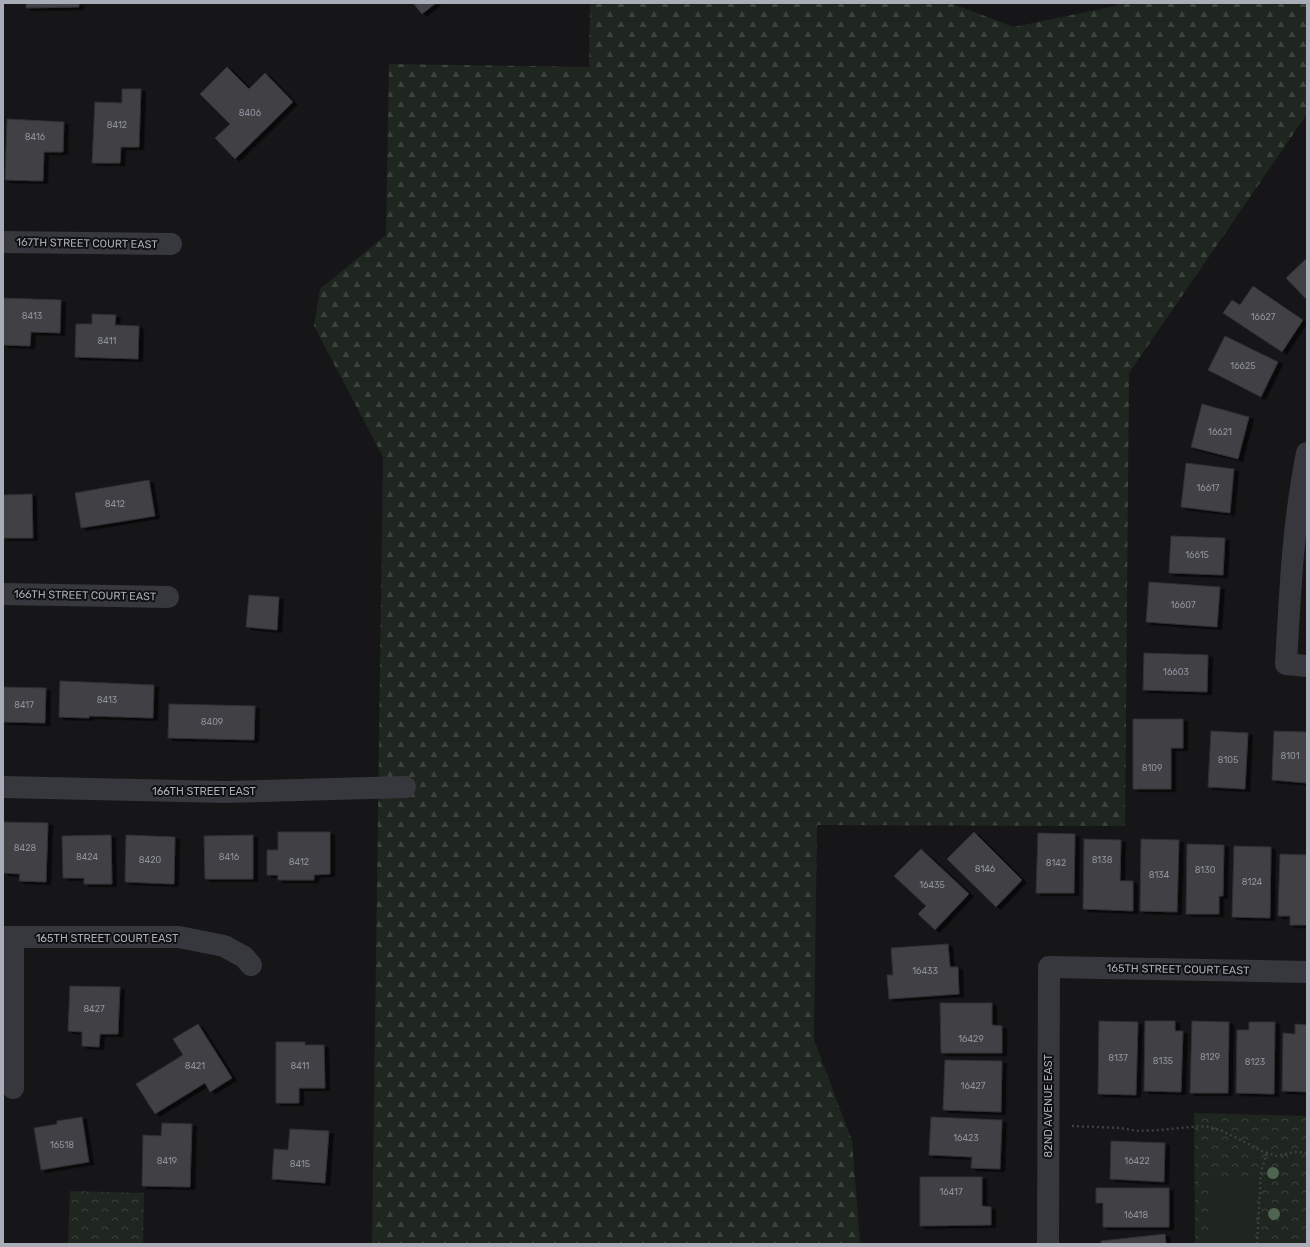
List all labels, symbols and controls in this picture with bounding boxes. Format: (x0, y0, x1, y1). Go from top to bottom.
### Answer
house number: 8406 (239, 108, 262, 118)
house number: 8412 (107, 120, 127, 130)
house number: 8416 (25, 132, 46, 142)
street label: 167TH STREET COURT EAST (16, 236, 158, 251)
house number: 8413 (22, 311, 42, 321)
house number: 16627 (1251, 312, 1276, 322)
house number: 8411 (98, 336, 117, 346)
house number: 16625 (1230, 361, 1256, 371)
house number: 16621 (1208, 427, 1232, 437)
house number: 16617 (1197, 483, 1220, 493)
house number: 8412 (105, 499, 125, 509)
house number: 16615 (1185, 550, 1209, 560)
street label: 166TH STREET COURT EAST (14, 588, 157, 603)
house number: 16607 (1170, 600, 1196, 610)
house number: 16603 (1163, 667, 1189, 677)
house number: 8413 (97, 695, 117, 705)
house number: 8417 (14, 700, 34, 710)
house number: 8409 (201, 717, 223, 727)
house number: 8101 (1280, 751, 1300, 761)
house number: 8105 (1218, 755, 1238, 765)
house number: 8109 (1142, 763, 1162, 773)
street label: 166TH STREET EAST (152, 785, 257, 798)
house number: 8428 (14, 843, 36, 853)
house number: 8424 (76, 852, 98, 862)
house number: 8416 (219, 852, 240, 862)
house number: 8420 (139, 855, 161, 865)
house number: 8138 (1092, 855, 1113, 865)
house number: 8412 (289, 857, 309, 867)
house number: 8142 (1046, 858, 1066, 868)
house number: 8146 (975, 864, 996, 874)
house number: 8130 (1195, 865, 1216, 875)
house number: 8134 (1149, 870, 1170, 880)
house number: 8124 (1242, 877, 1263, 887)
house number: 16435 (919, 880, 945, 890)
street label: 165TH STREET COURT EAST (36, 932, 179, 945)
street label: 165TH STREET COURT EAST (1107, 962, 1250, 977)
house number: 16433 (912, 966, 938, 976)
house number: 8427 (83, 1004, 105, 1014)
house number: 16429 (958, 1034, 984, 1044)
house number: 8129 (1200, 1052, 1220, 1062)
house number: 8137 (1108, 1053, 1128, 1063)
street label: 82ND AVENUE EAST (1042, 1054, 1055, 1158)
house number: 8135 (1153, 1056, 1173, 1066)
house number: 8123 (1245, 1057, 1265, 1067)
house number: 8421 (185, 1061, 205, 1071)
house number: 8411 (291, 1061, 310, 1071)
house number: 16427 (961, 1081, 986, 1091)
house number: 16423 (953, 1133, 979, 1143)
house number: 16518 (50, 1140, 74, 1150)
house number: 8419 (157, 1156, 177, 1166)
house number: 16422 (1124, 1156, 1150, 1166)
house number: 8415 (290, 1159, 310, 1169)
house number: 16417 (939, 1187, 963, 1197)
house number: 16418 (1124, 1210, 1148, 1220)

